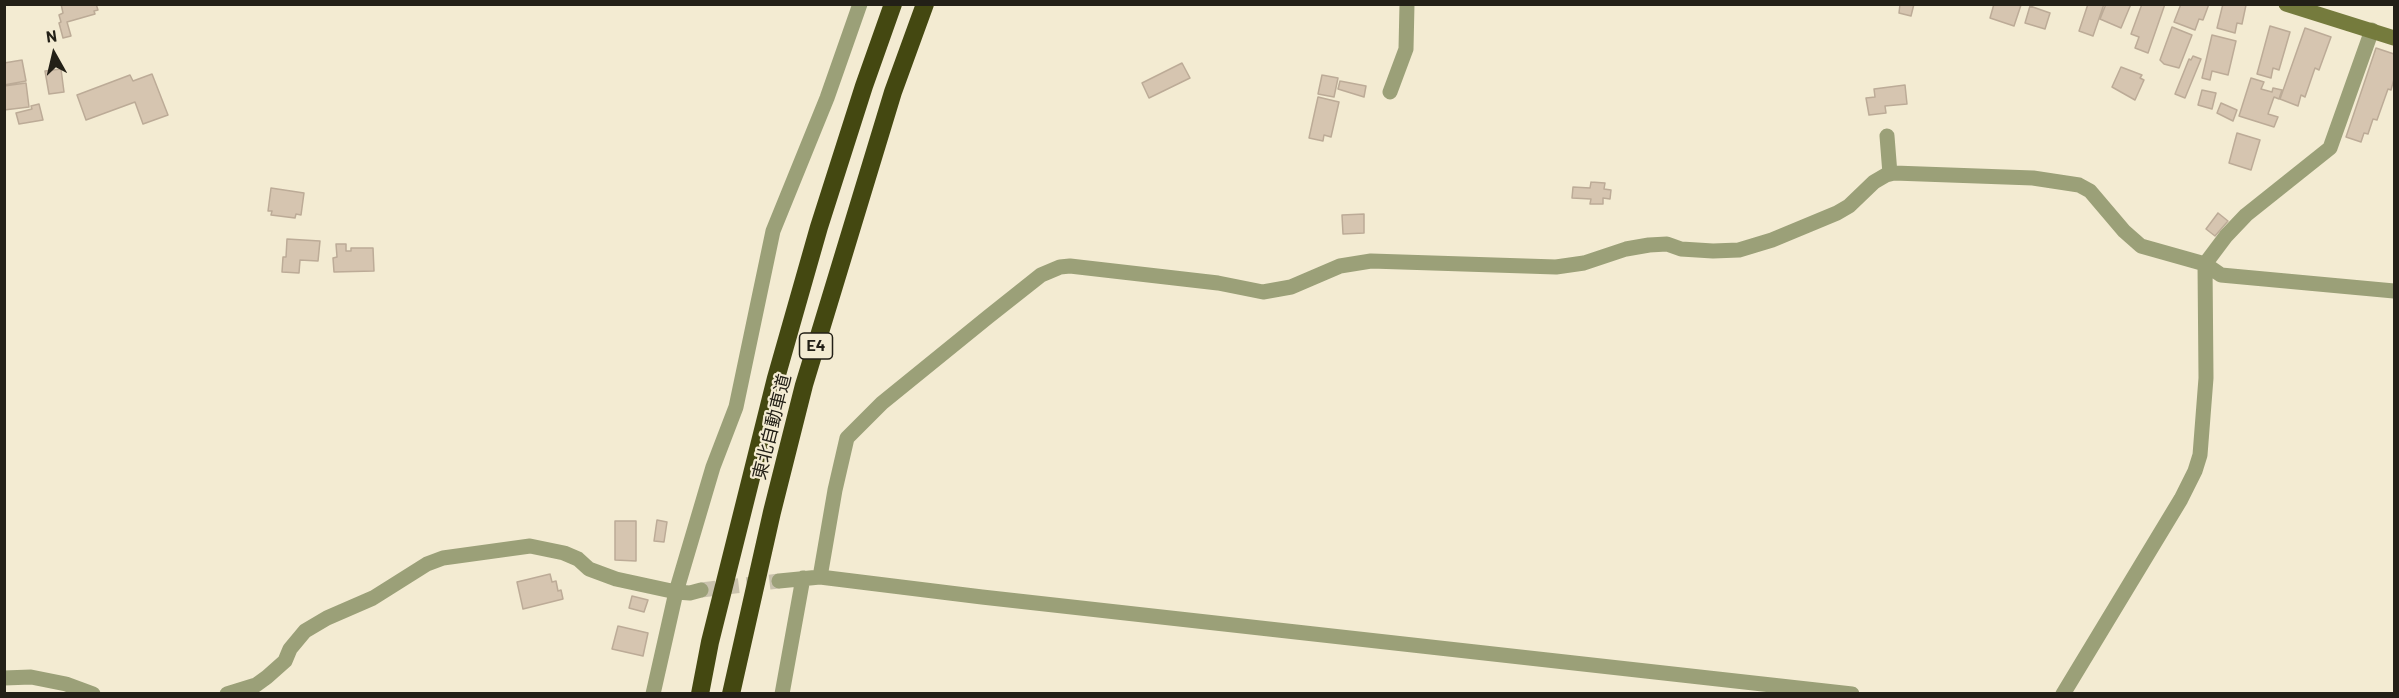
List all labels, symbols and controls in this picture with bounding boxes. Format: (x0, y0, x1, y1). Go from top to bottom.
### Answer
north arrow (24, 24, 84, 84)
text: N (45, 26, 58, 46)
road number: E4 (800, 333, 832, 359)
street label: 東北自動車道 (748, 372, 796, 482)

